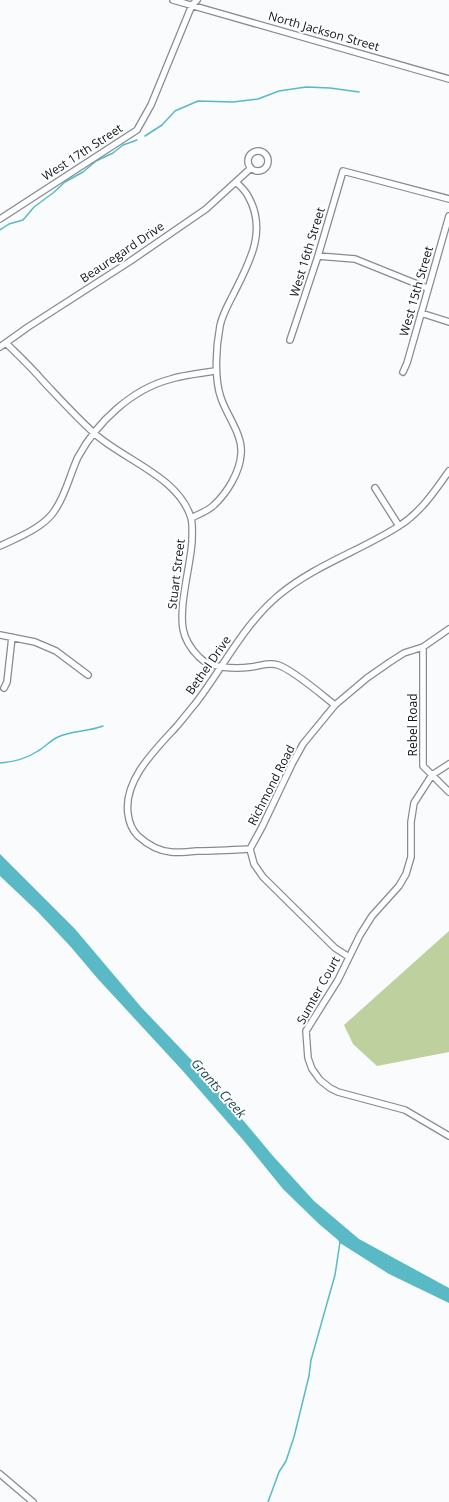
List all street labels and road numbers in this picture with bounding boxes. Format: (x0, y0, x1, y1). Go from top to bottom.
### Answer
street label: North Jackson Street (266, 7, 382, 55)
street label: West 17th Street (38, 120, 126, 184)
street label: West 16th Street (285, 205, 329, 299)
street label: Beauregard Drive (77, 217, 168, 286)
street label: West 15th Street (395, 244, 437, 338)
street label: Stuart Street (163, 538, 189, 610)
street label: Bethel Drive (181, 632, 235, 698)
street label: Rebel Road (404, 693, 421, 757)
street label: Richmond Road (243, 742, 299, 828)
street label: Sumter Court (292, 953, 344, 1027)

